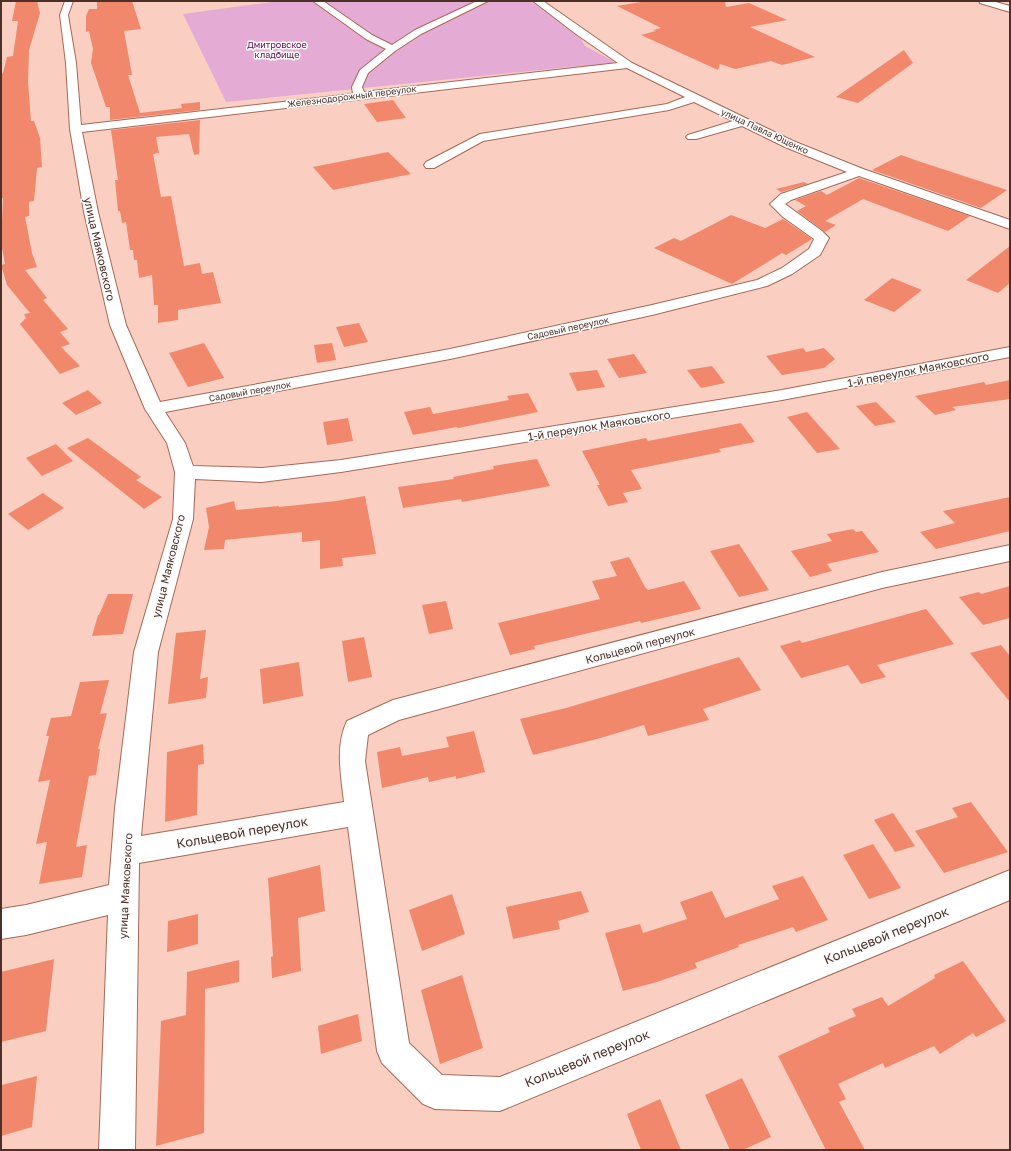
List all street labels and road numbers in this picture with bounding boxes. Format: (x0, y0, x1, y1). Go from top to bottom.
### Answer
street label: Железнодорожный переулок (287, 83, 417, 109)
street label: улица Павла Ющенко (719, 106, 811, 156)
street label: улица Маяковского (82, 196, 118, 303)
street label: Садовый переулок (526, 314, 610, 342)
street label: 1-й переулок Маяковского (846, 349, 990, 389)
street label: Садовый переулок (208, 378, 292, 404)
street label: 1-й переулок Маяковского (527, 407, 672, 443)
street label: улица Маяковского (149, 513, 187, 619)
street label: Кольцевой переулок (584, 624, 697, 666)
street label: Кольцевой переулок (175, 812, 310, 851)
street label: улица Маяковского (116, 832, 134, 939)
street label: Кольцевой переулок (821, 902, 951, 967)
street label: Кольцевой переулок (522, 1025, 652, 1090)

